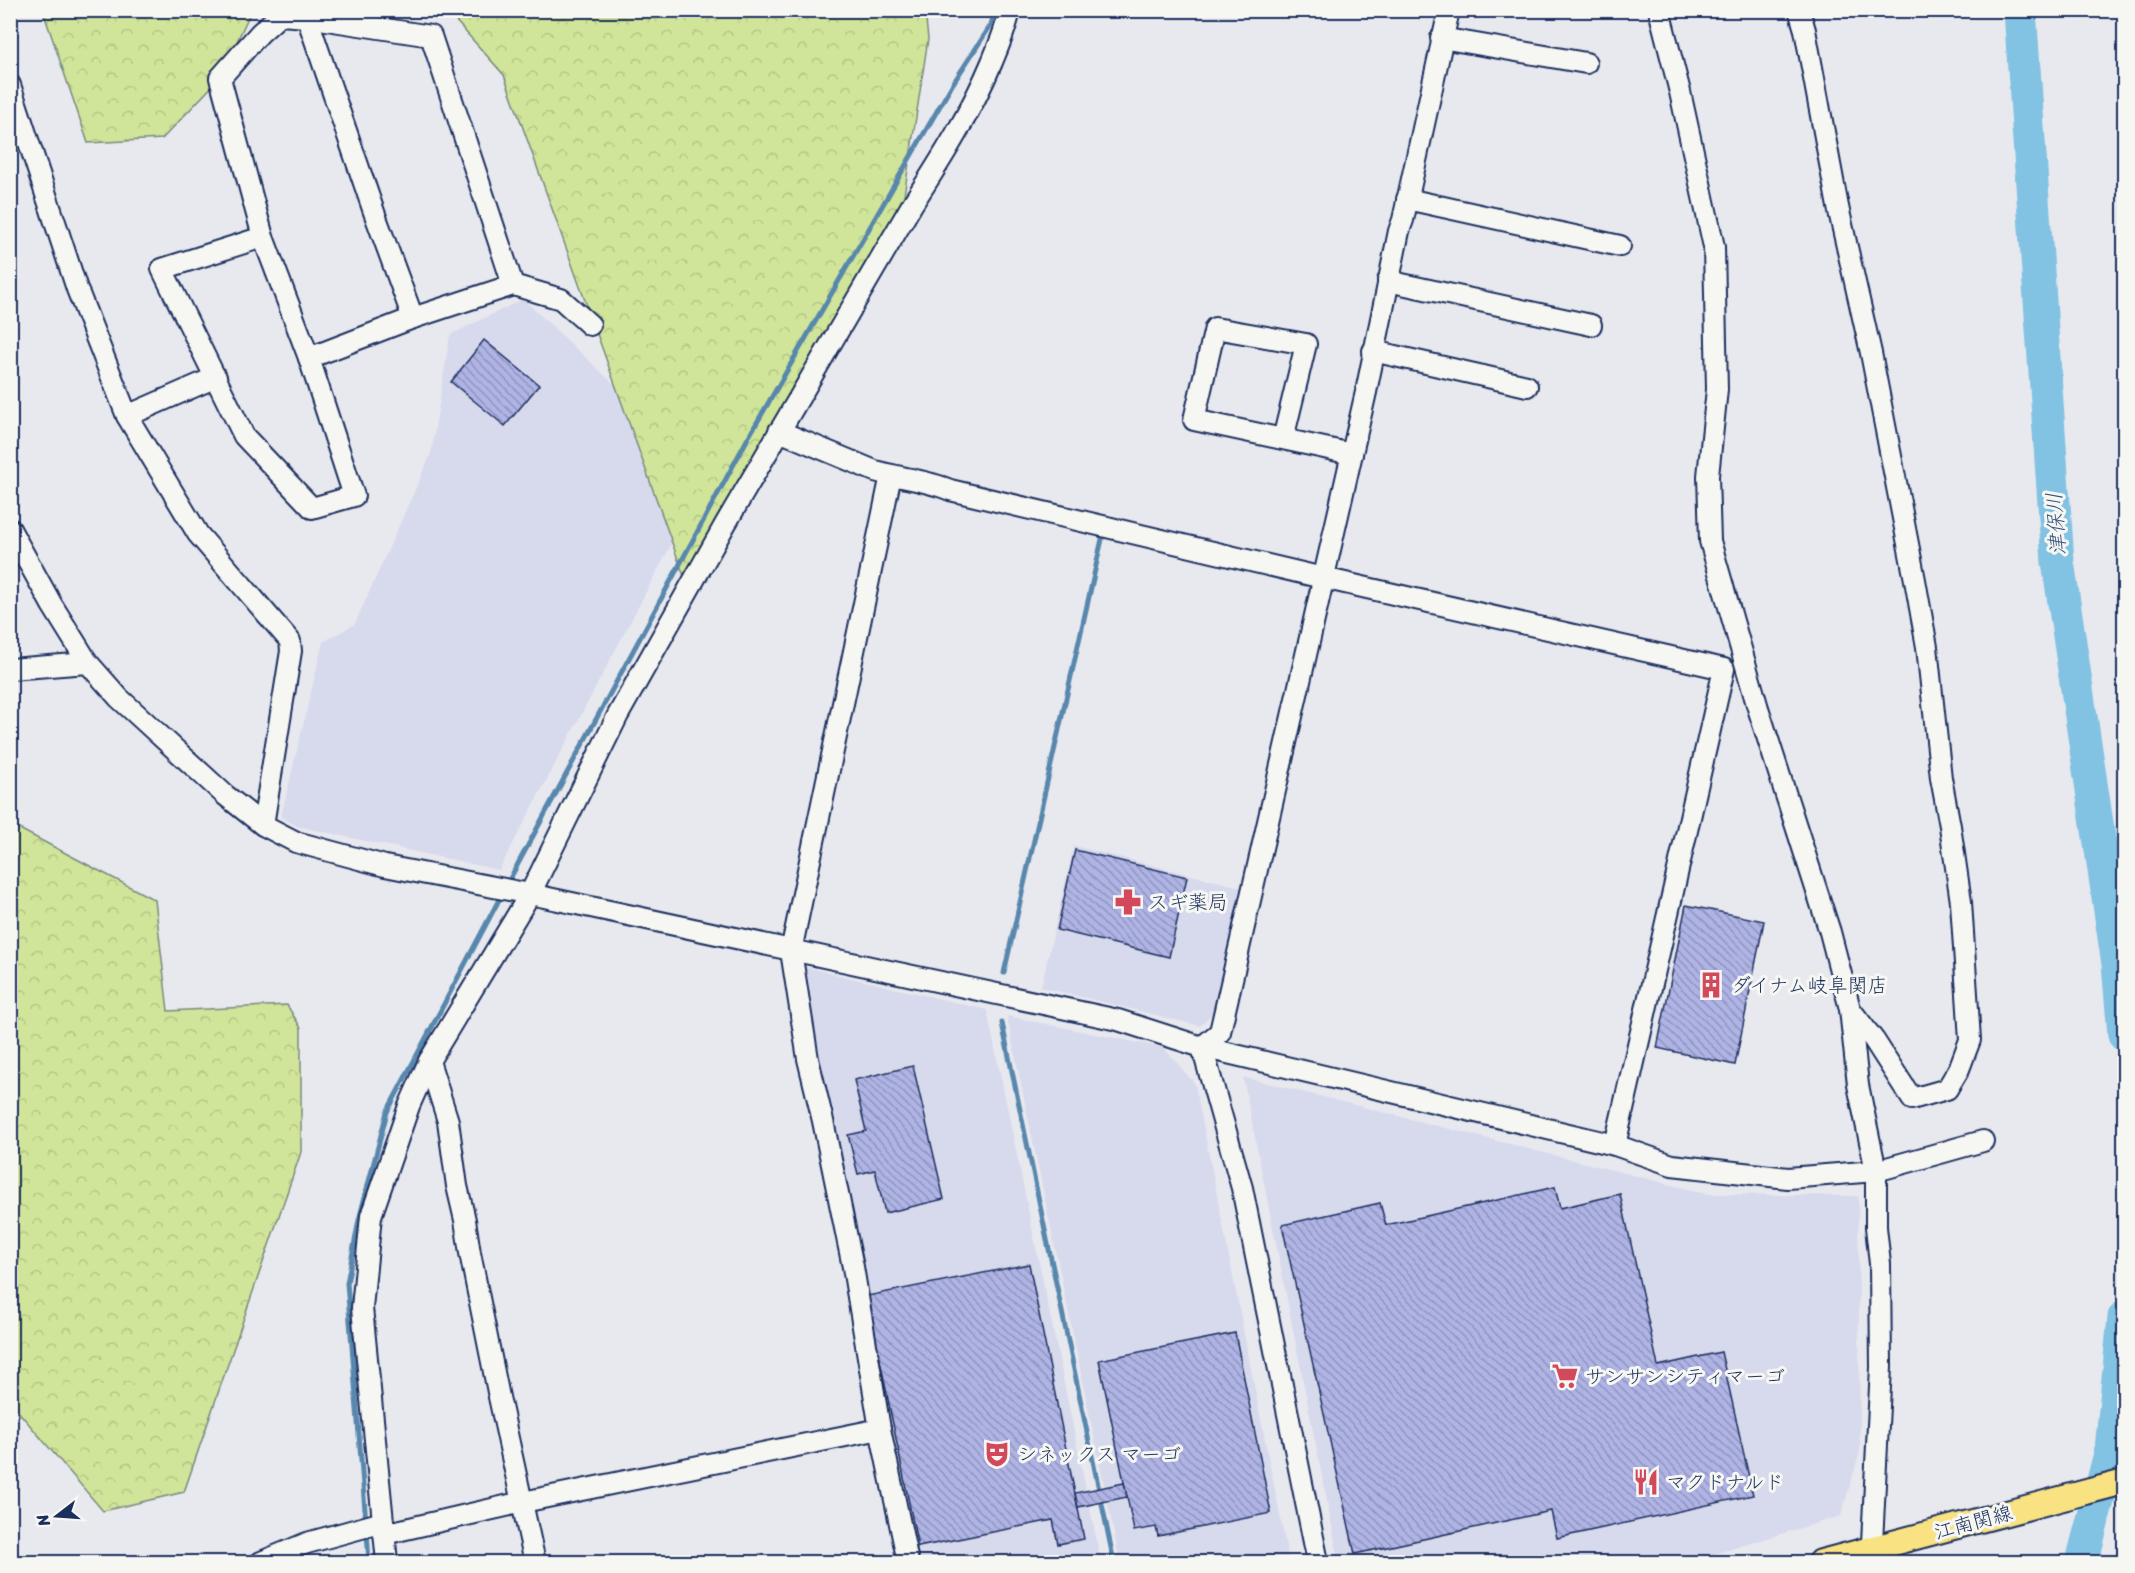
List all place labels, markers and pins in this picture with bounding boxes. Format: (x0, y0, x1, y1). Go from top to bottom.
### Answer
place label: スギ薬局 (1148, 885, 1228, 920)
pharmacy icon: スギ薬局 (1113, 887, 1143, 917)
place label: ダイナム岐阜関店 (1731, 968, 1887, 1003)
building icon: ダイナム岐阜関店 (1696, 970, 1726, 1000)
place label: サンサンシティマーゴ (1585, 1359, 1785, 1394)
supermarket icon: サンサンシティマーゴ (1550, 1361, 1580, 1391)
place label: シネックス マーゴ (1017, 1437, 1181, 1472)
theatre icon: シネックス マーゴ (982, 1439, 1012, 1469)
place label: マクドナルド (1666, 1465, 1784, 1500)
restaurant icon: マクドナルド (1631, 1467, 1661, 1497)

